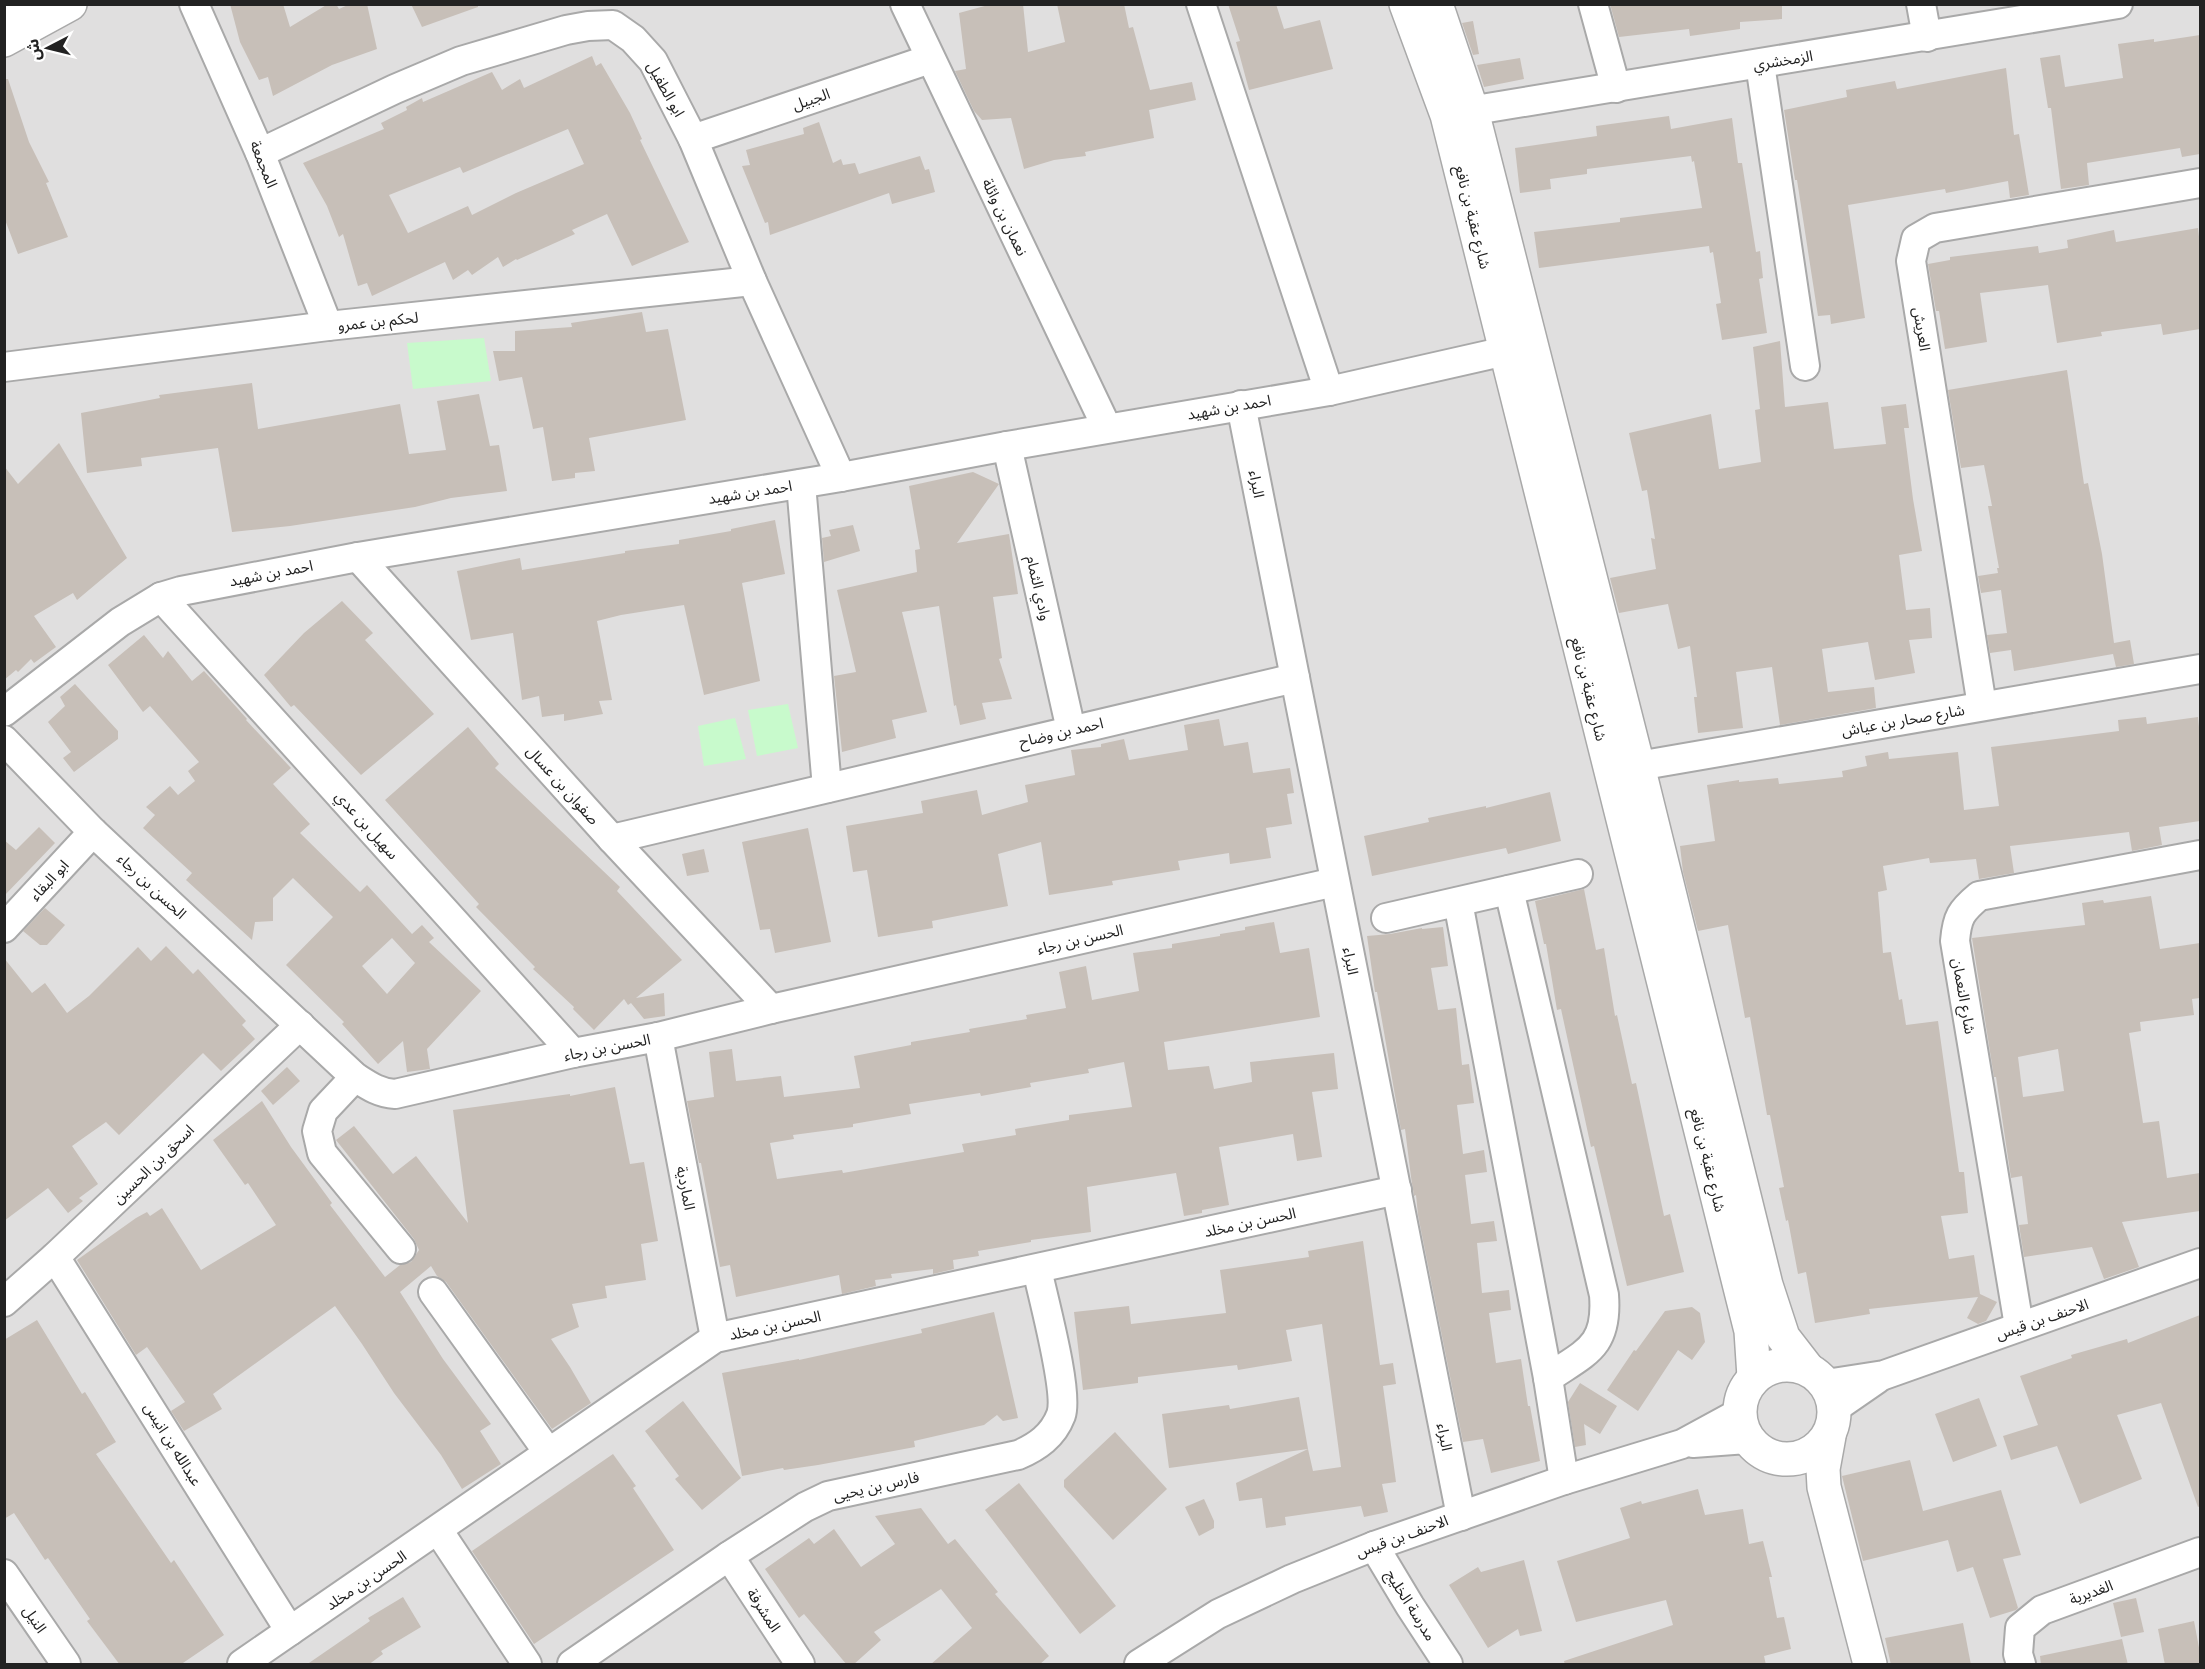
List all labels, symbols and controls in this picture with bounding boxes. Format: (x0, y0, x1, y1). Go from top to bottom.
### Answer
north arrow (18, 18, 78, 78)
text: ش (22, 38, 44, 62)
street label: الزمخشري (1752, 46, 1815, 77)
street label: ابو الطفيل (643, 58, 689, 120)
street label: الجبيل (790, 84, 832, 114)
street label: المجمعة (246, 138, 282, 190)
street label: شارع عقبة بن نافع (1448, 163, 1495, 272)
street label: نعمان بن وائلة (978, 175, 1032, 259)
street label: العريش (1909, 306, 1935, 352)
street label: لحكم بن عمرو (337, 307, 420, 337)
street label: احمد بن شهيد (1186, 390, 1272, 424)
street label: البراء (1245, 468, 1269, 500)
street label: احمد بن شهيد (707, 476, 793, 508)
street label: وادي الثمام (1020, 554, 1056, 623)
street label: احمد بن شهيد (228, 556, 314, 590)
street label: شارع عقبة بن نافع (1564, 635, 1611, 744)
street label: شارع صحار بن عياش (1840, 700, 1967, 743)
street label: احمد بن وضاح (1017, 713, 1106, 754)
street label: صفوان بن عسال (523, 742, 603, 828)
street label: سهيل بن عدي (329, 787, 403, 865)
street label: الحسن بن رجاء (113, 849, 191, 923)
street label: ابو البقاء (25, 856, 73, 904)
street label: الحسن بن رجاء (1035, 920, 1125, 958)
street label: البراء (1339, 945, 1363, 977)
street label: شارع النعمان (1945, 956, 1980, 1036)
street label: الحسن بن رجاء (562, 1029, 652, 1065)
street label: شارع عقبة بن نافع (1683, 1106, 1730, 1215)
street label: اسحق بن الحسين (108, 1120, 198, 1208)
street label: الماردية (672, 1164, 700, 1212)
street label: الحسن بن مخلد (1202, 1203, 1298, 1241)
street label: الاحنف بن قيس (1993, 1294, 2091, 1344)
street label: الحسن بن مخلد (727, 1306, 823, 1344)
street label: عبدالله بن انيس (140, 1399, 206, 1490)
street label: البراء (1433, 1421, 1457, 1453)
street label: فارس بن يحيى (831, 1467, 921, 1505)
street label: الاحنف بن قيس (1353, 1511, 1451, 1561)
street label: الحسن بن مخلد (322, 1546, 410, 1614)
street label: مدرسة الخليج (1379, 1566, 1440, 1646)
street label: الغديرية (2067, 1575, 2115, 1609)
street label: المشرفة (743, 1585, 785, 1635)
street label: النيل (19, 1602, 51, 1636)

